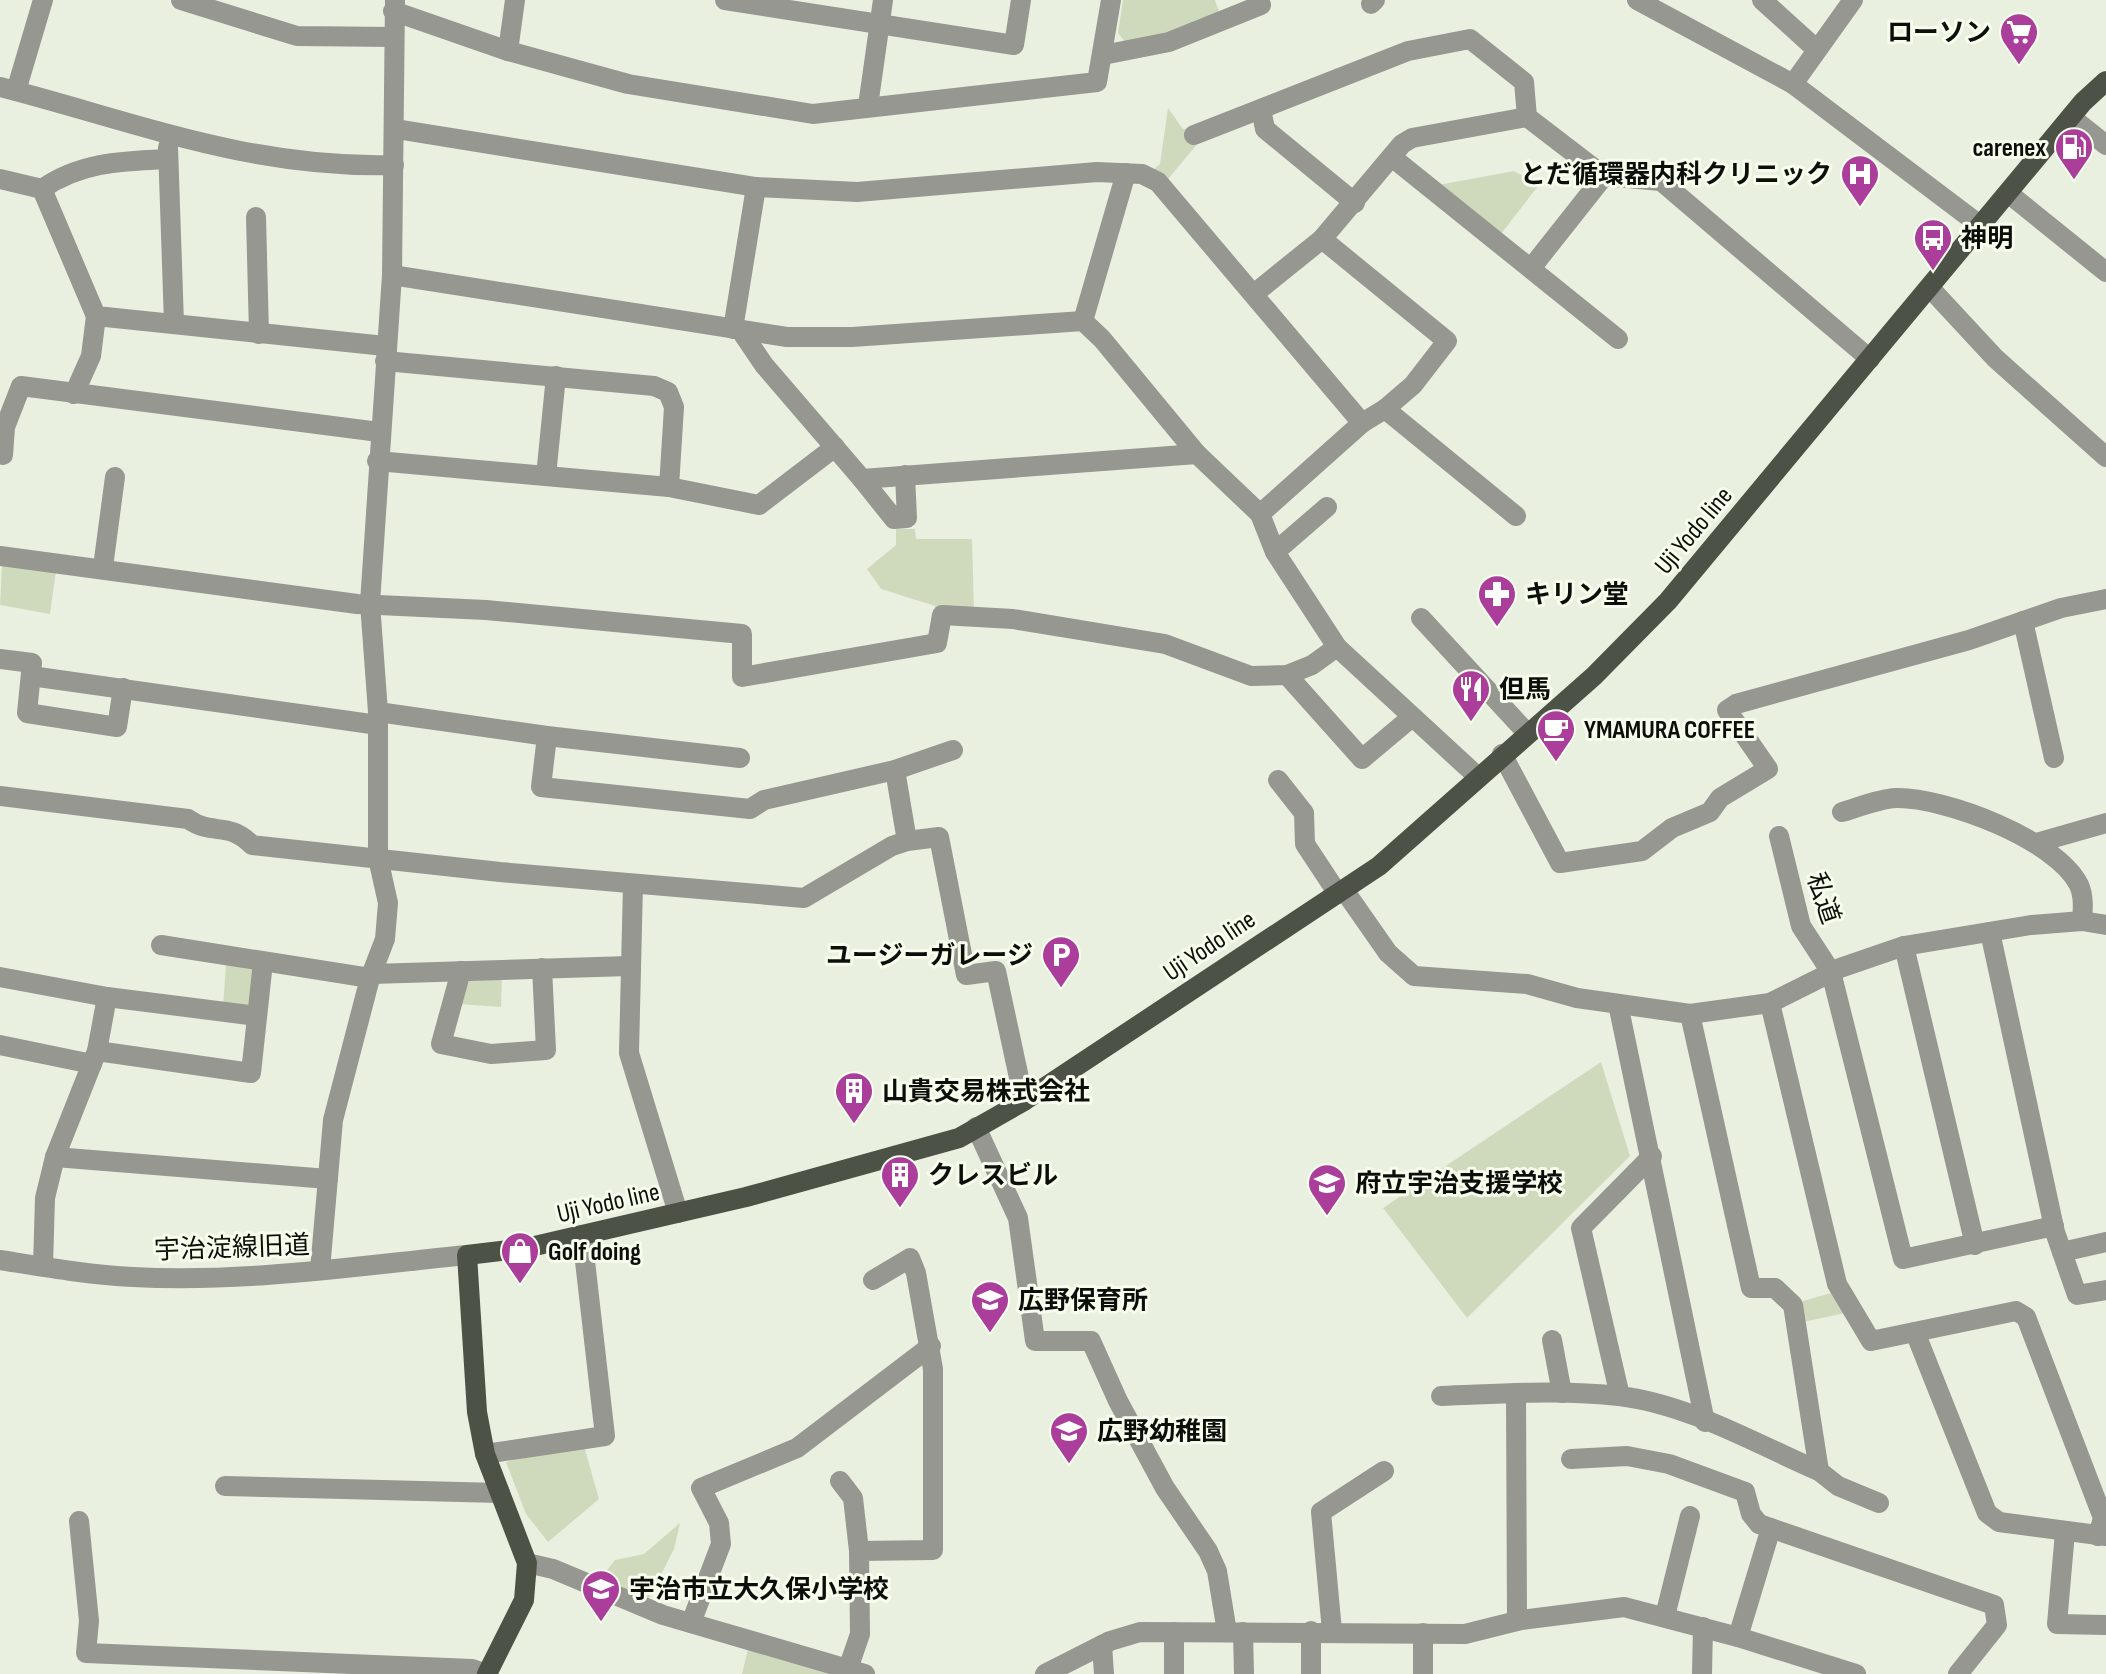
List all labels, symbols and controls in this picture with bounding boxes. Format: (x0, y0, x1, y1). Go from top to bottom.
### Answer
supermarket icon: ローソン (1998, 11, 2040, 66)
place label: ローソン (1887, 18, 1991, 49)
fuel station icon: carenex (2053, 126, 2095, 181)
place label: carenex (1973, 133, 2046, 164)
hospital icon: とだ循環器内科クリニック (1839, 153, 1881, 208)
place label: とだ循環器内科クリニック (1520, 160, 1832, 191)
bus stop icon: 神明 (1912, 217, 1954, 272)
place label: 神明 (1961, 224, 2013, 255)
street label: Uji Yodo line (1649, 481, 1740, 581)
pharmacy icon: キリン堂 (1476, 573, 1518, 628)
place label: キリン堂 (1525, 580, 1629, 611)
restaurant icon: 但馬 (1450, 668, 1492, 723)
place label: 但馬 (1499, 675, 1551, 706)
cafe icon: YMAMURA COFFEE (1535, 708, 1577, 763)
place label: YMAMURA COFFEE (1584, 715, 1755, 746)
street label: 私道 (1799, 869, 1846, 928)
street label: Uji Yodo line (1158, 904, 1262, 988)
parking icon: ユージーガレージ (1040, 934, 1082, 989)
place label: ユージーガレージ (826, 941, 1033, 972)
building icon: 山貴交易株式会社 (833, 1070, 875, 1125)
place label: 山貴交易株式会社 (882, 1077, 1090, 1108)
building icon: クレスビル (879, 1154, 921, 1209)
place label: クレスビル (928, 1161, 1058, 1192)
school or university icon: 府立宇治支援学校 (1306, 1162, 1348, 1217)
place label: 府立宇治支援学校 (1355, 1169, 1563, 1200)
street label: Uji Yodo line (554, 1177, 663, 1230)
street label: 宇治淀線旧道 (154, 1230, 311, 1267)
shop icon: Golf doing (499, 1230, 541, 1285)
place label: Golf doing (548, 1237, 641, 1268)
school or university icon: 広野保育所 (969, 1279, 1011, 1334)
place label: 広野保育所 (1018, 1286, 1148, 1317)
school or university icon: 広野幼稚園 (1048, 1410, 1090, 1465)
place label: 広野幼稚園 (1097, 1417, 1227, 1448)
school or university icon: 宇治市立大久保小学校 (580, 1568, 622, 1623)
place label: 宇治市立大久保小学校 (629, 1575, 889, 1606)

